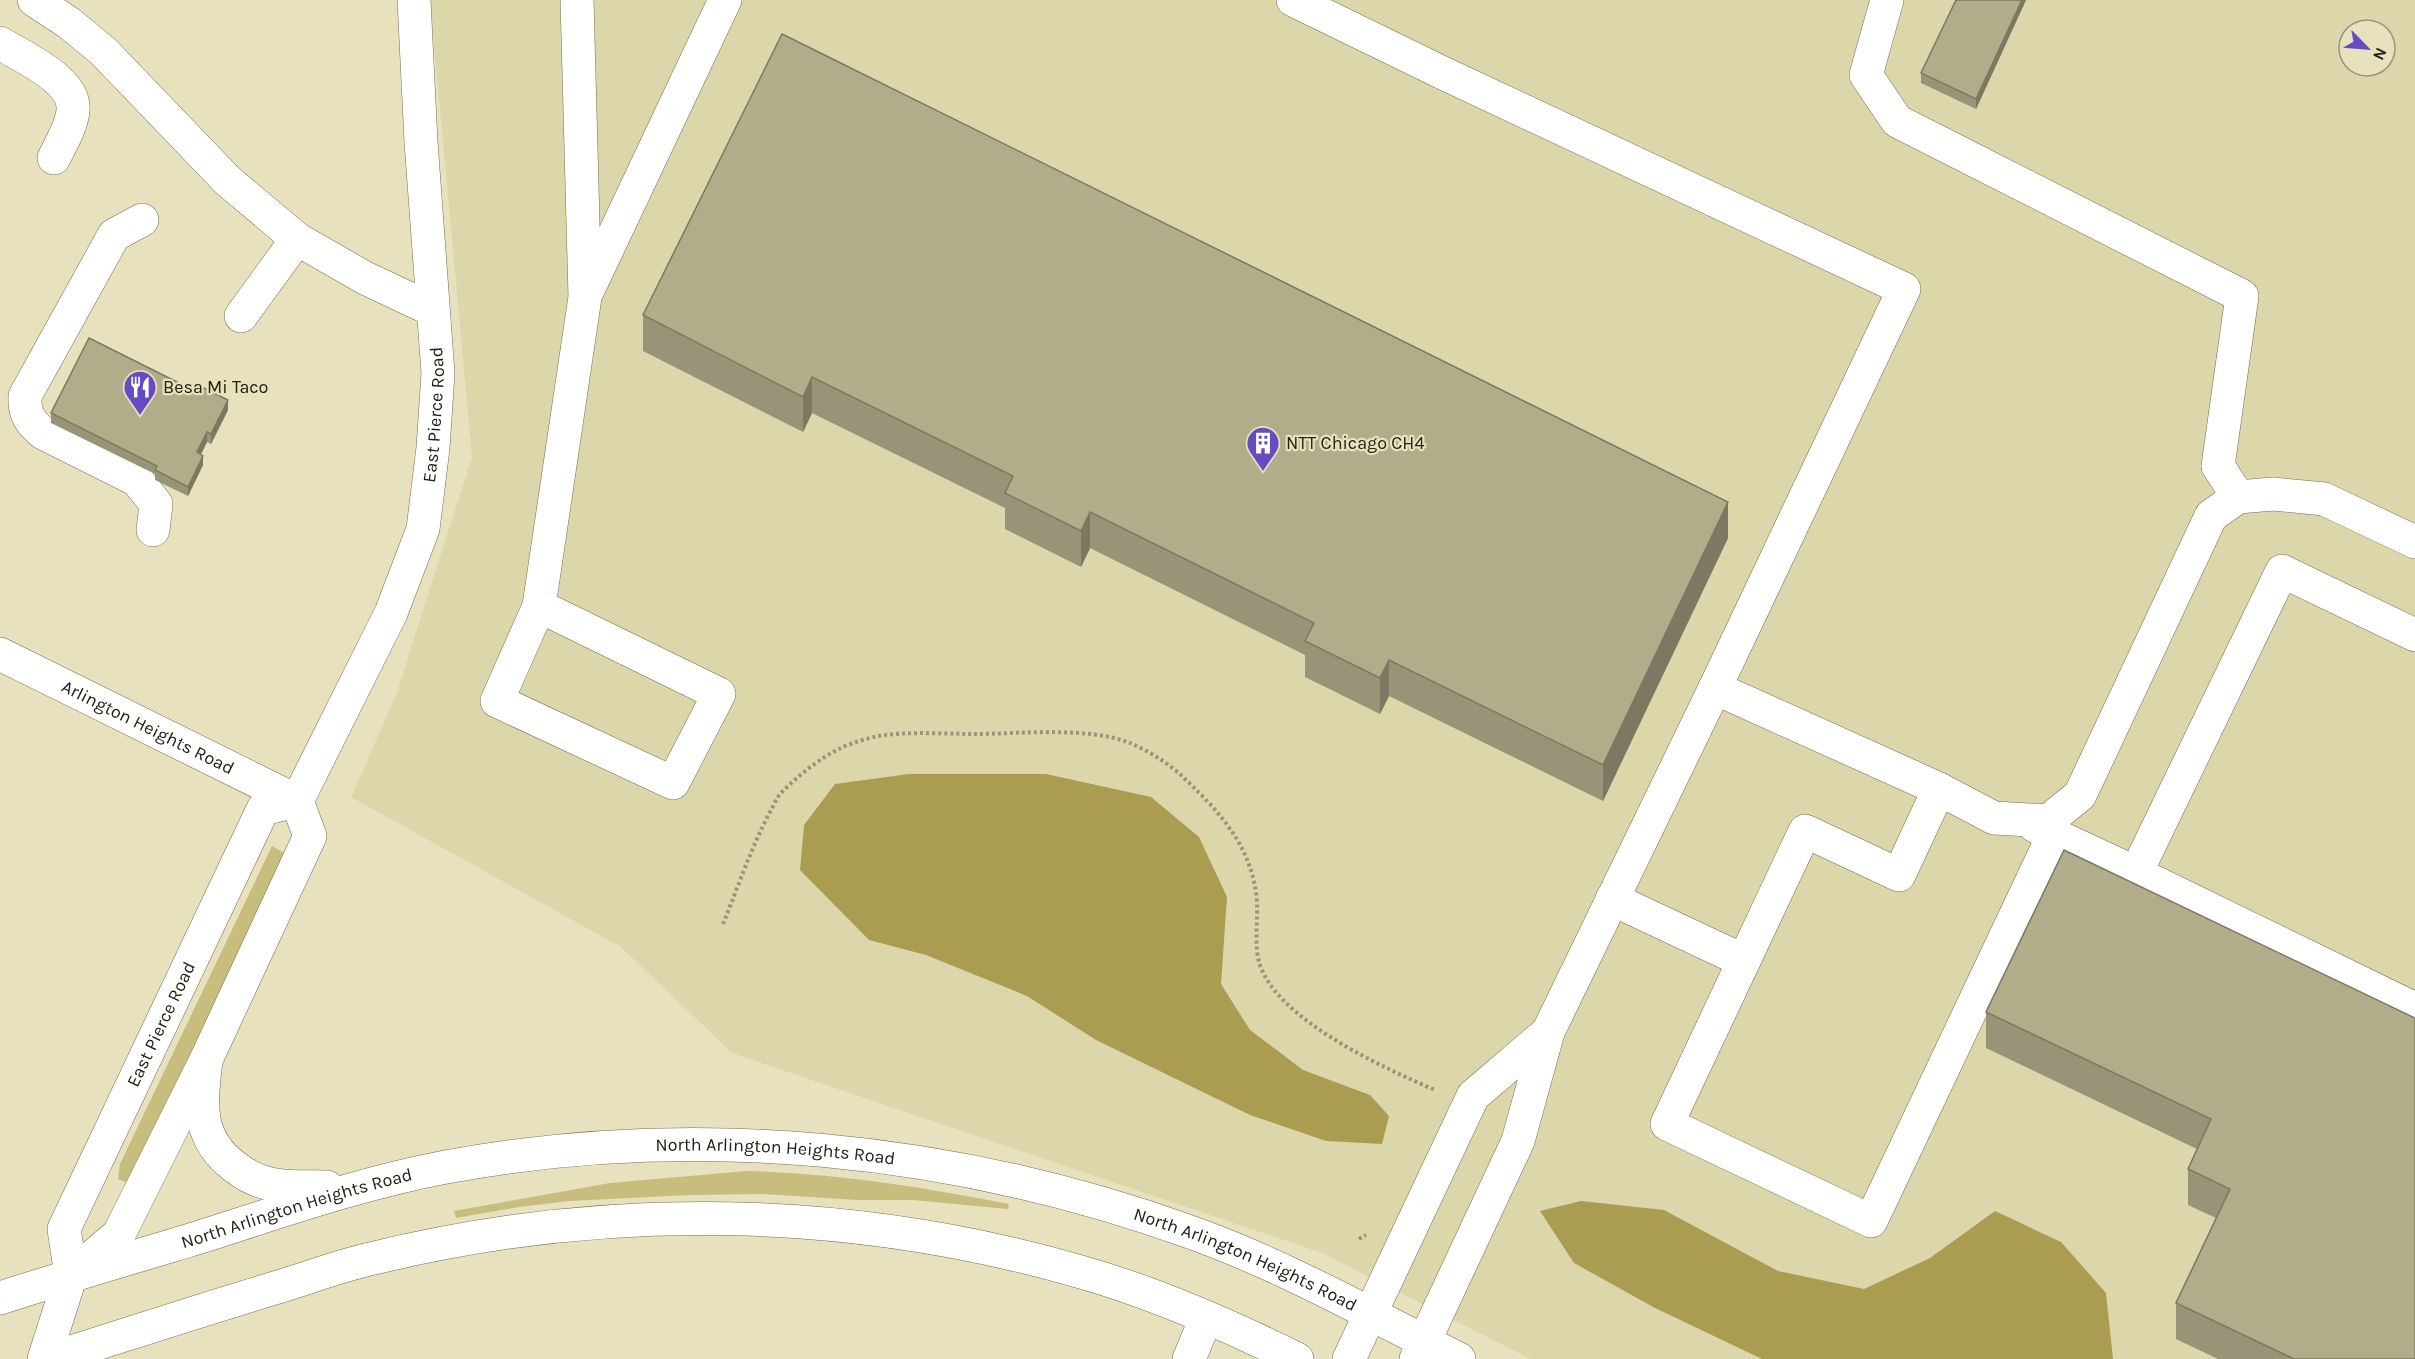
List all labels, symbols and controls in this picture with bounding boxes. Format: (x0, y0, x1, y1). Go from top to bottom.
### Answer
north arrow (2337, 18, 2397, 78)
text: N (2369, 45, 2391, 63)
street label: East Pierce Road (418, 346, 449, 484)
restaurant icon: Besa Mi Taco (122, 369, 158, 416)
place label: Besa Mi Taco (163, 376, 268, 398)
building icon: NTT Chicago CH4 (1245, 425, 1281, 472)
place label: NTT Chicago CH4 (1286, 432, 1424, 454)
street label: Arlington Heights Road (58, 675, 238, 779)
street label: East Pierce Road (122, 958, 200, 1090)
street label: North Arlington Heights Road (655, 1134, 897, 1170)
street label: North Arlington Heights Road (178, 1163, 414, 1253)
street label: North Arlington Heights Road (1131, 1203, 1361, 1316)

